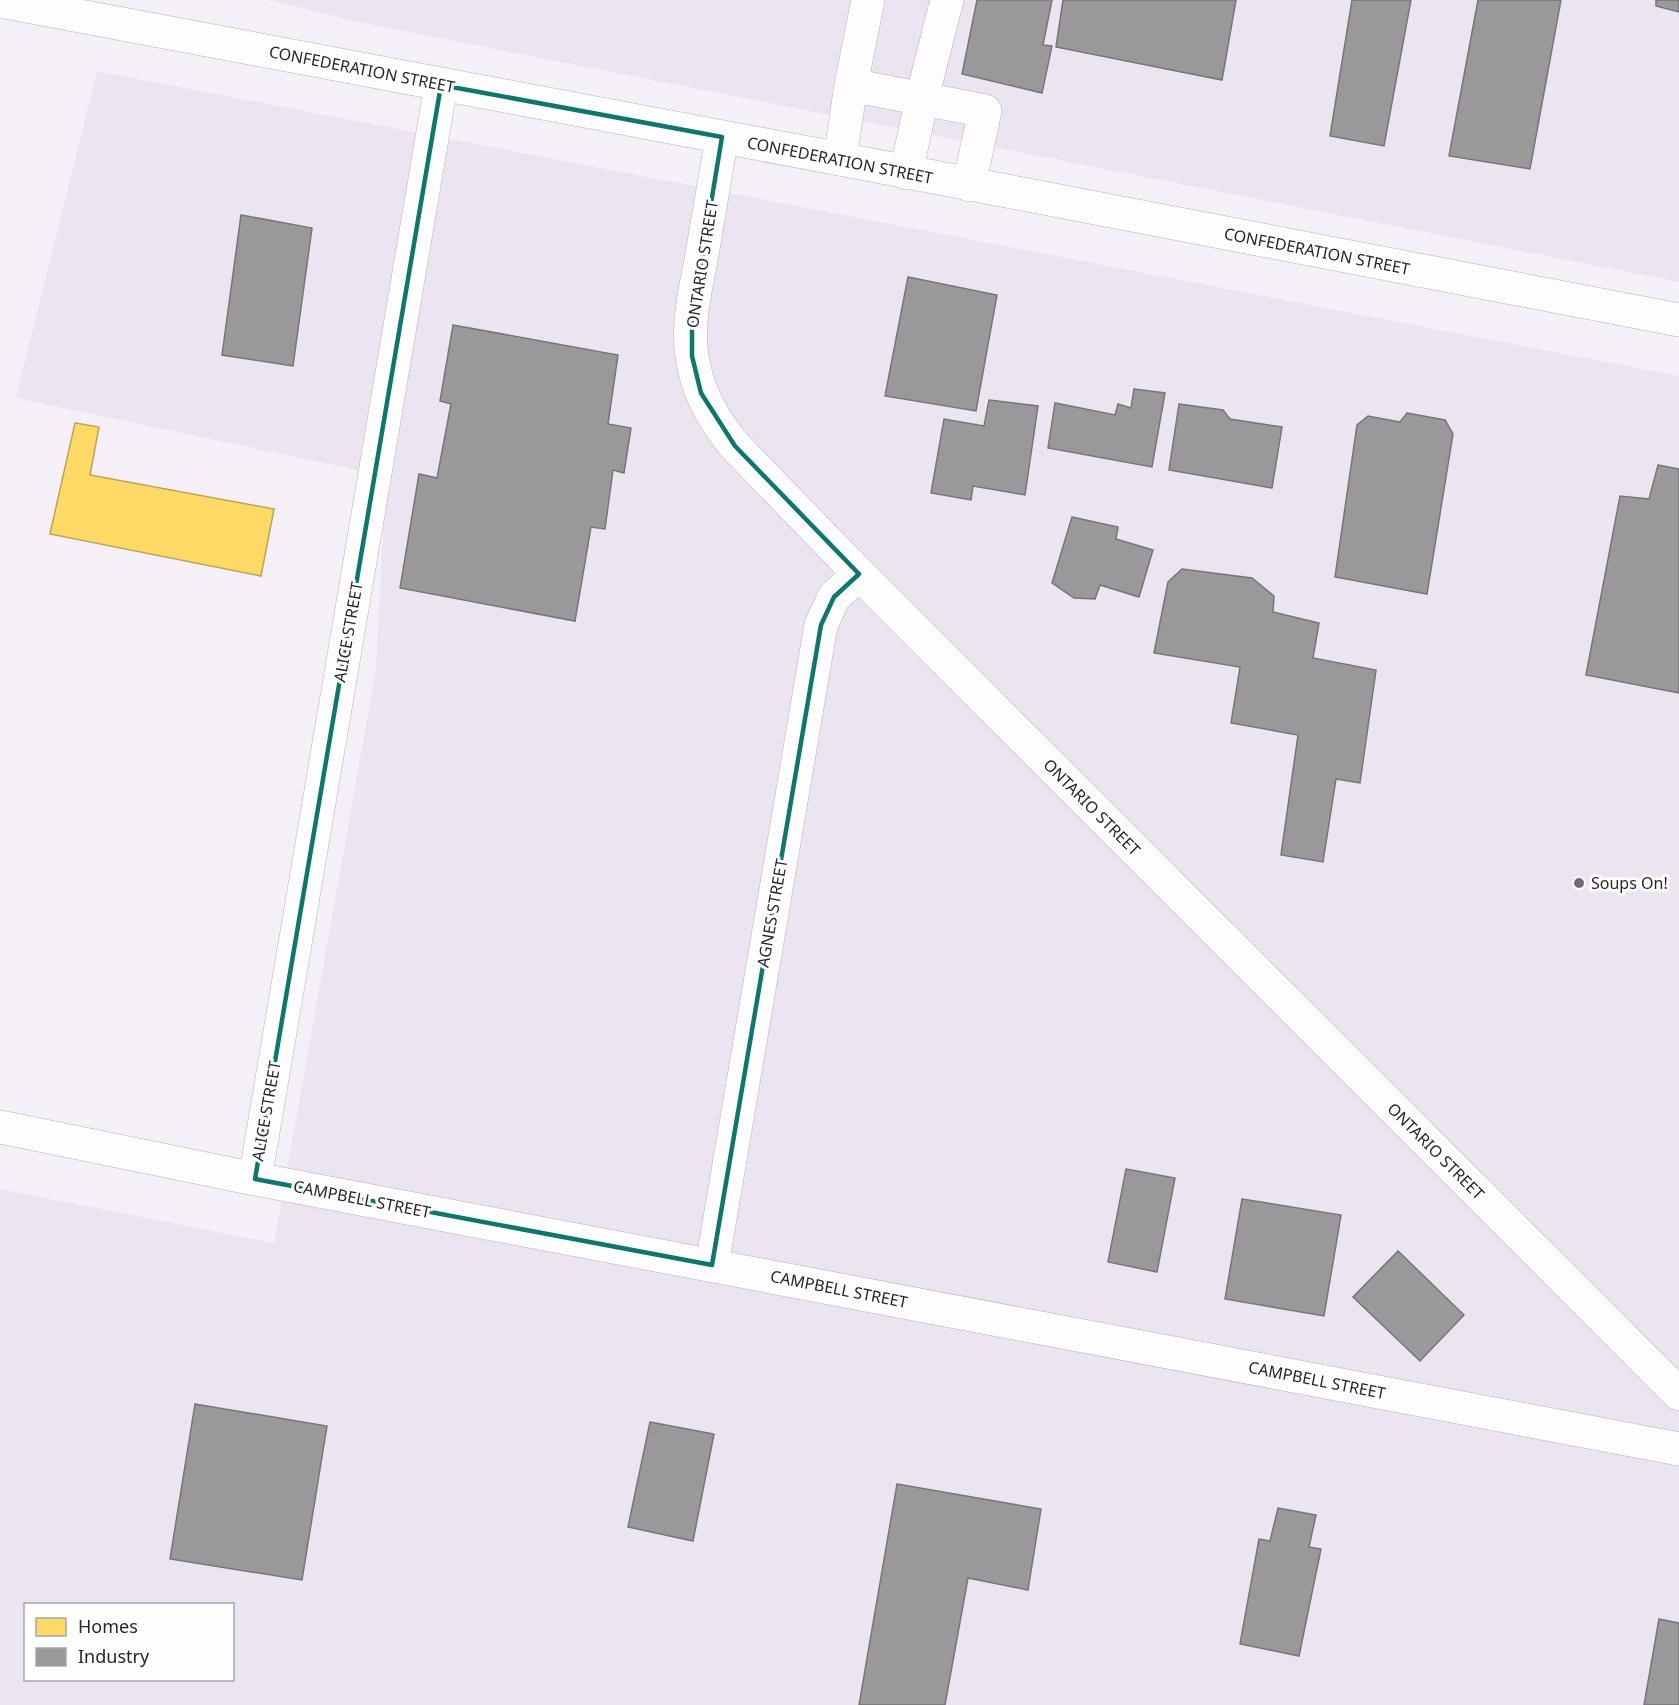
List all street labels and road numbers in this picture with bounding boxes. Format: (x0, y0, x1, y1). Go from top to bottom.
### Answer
street label: CONFEDERATION STREET (267, 40, 457, 98)
street label: CONFEDERATION STREET (745, 131, 935, 189)
street label: ONTARIO STREET (681, 198, 723, 329)
street label: CONFEDERATION STREET (1222, 222, 1412, 280)
street label: ALICE STREET (328, 580, 368, 684)
street label: ONTARIO STREET (1039, 754, 1145, 860)
street label: AGNES STREET (752, 857, 792, 969)
street label: ALICE STREET (246, 1059, 286, 1163)
street label: ONTARIO STREET (1383, 1098, 1489, 1204)
street label: CAMPBELL STREET (292, 1175, 432, 1223)
street label: CAMPBELL STREET (769, 1265, 909, 1313)
street label: CAMPBELL STREET (1247, 1356, 1387, 1404)

